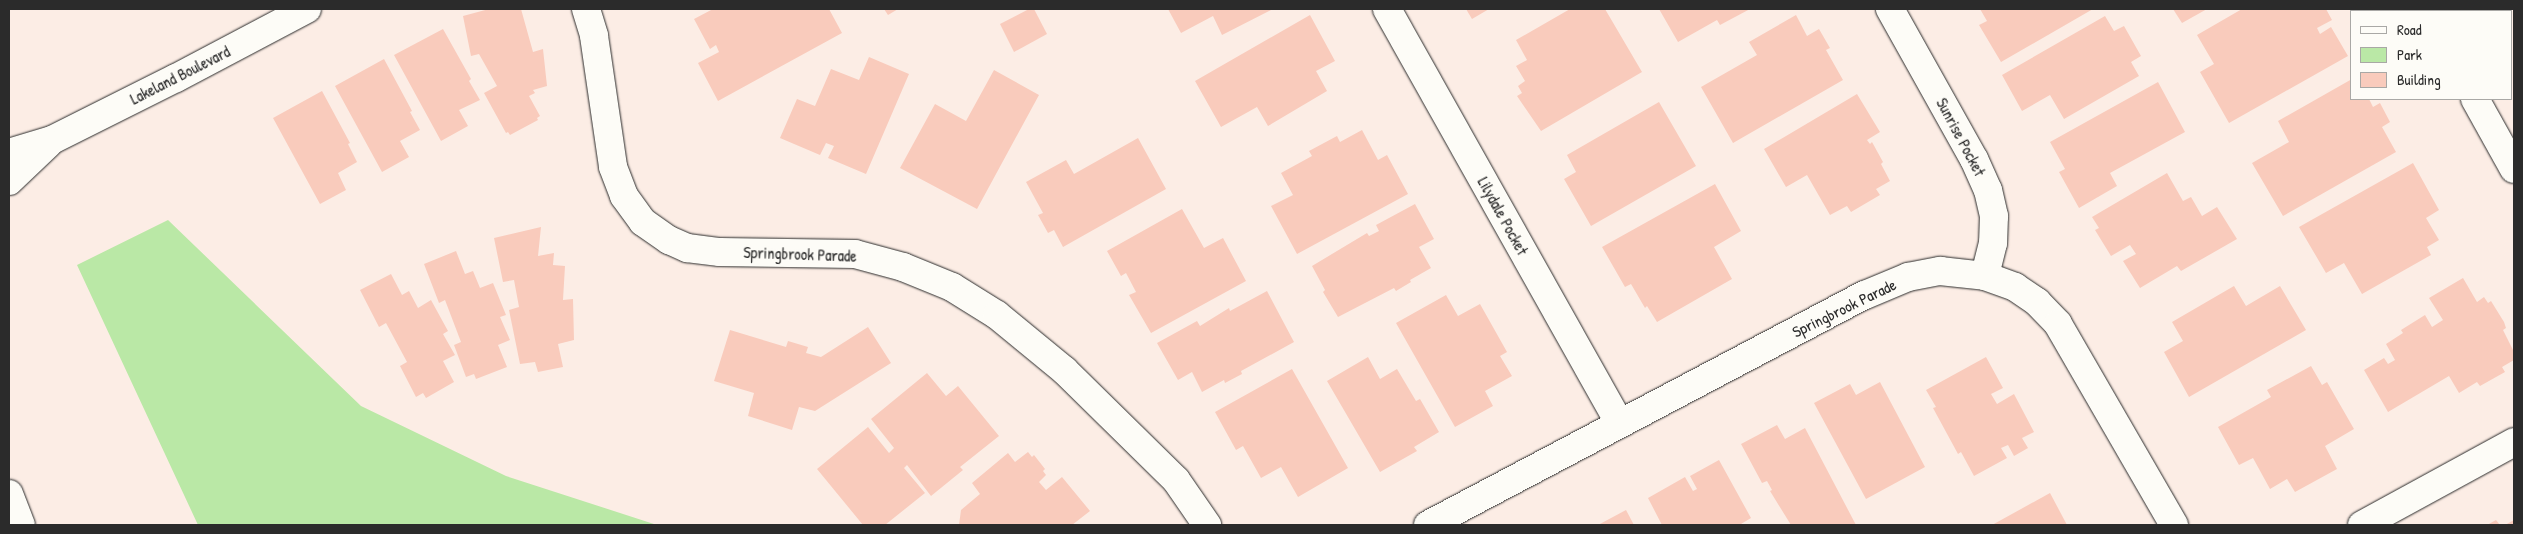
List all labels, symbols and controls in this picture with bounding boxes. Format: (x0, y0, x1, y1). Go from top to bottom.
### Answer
legend (2350, 10, 2513, 100)
text: Road (2397, 19, 2422, 40)
street label: Lakeland Boulevard (127, 42, 233, 108)
text: Park (2397, 44, 2422, 65)
text: Building (2397, 69, 2441, 90)
street label: Sunrise Pocket (1932, 95, 1990, 179)
street label: Lilydale Pocket (1474, 174, 1532, 258)
street label: Springbrook Parade (743, 242, 857, 266)
street label: Springbrook Parade (1789, 275, 1899, 341)

